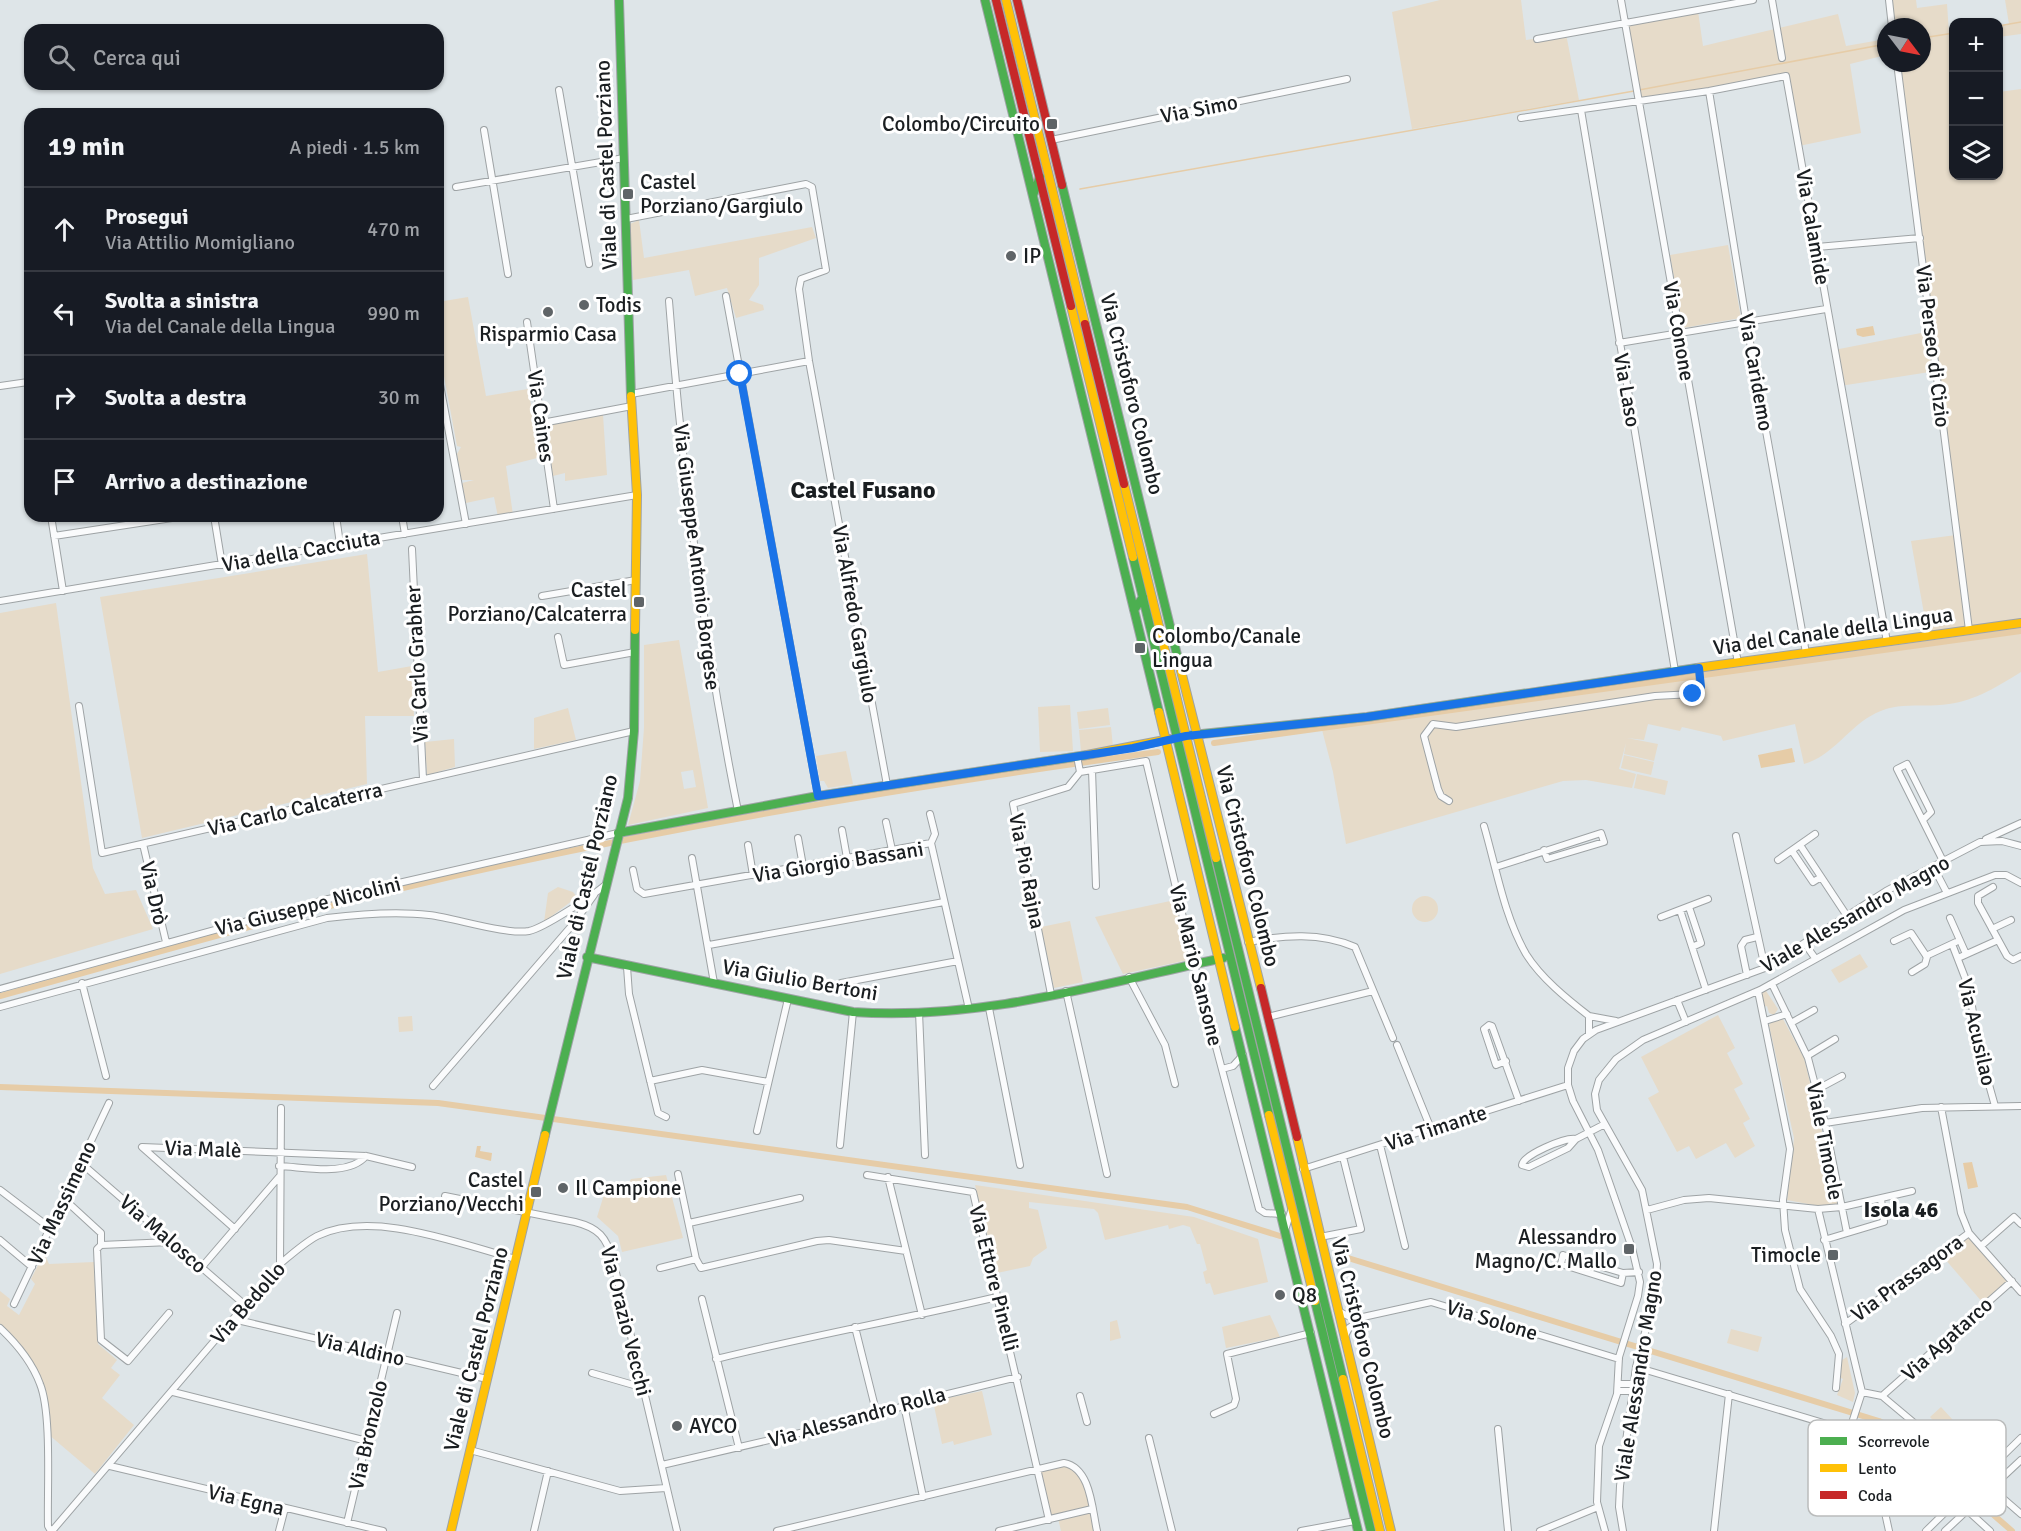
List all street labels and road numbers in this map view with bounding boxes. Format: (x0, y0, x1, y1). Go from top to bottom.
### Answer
street label: Viale di Castel Porziano (589, 60, 623, 270)
street label: Via Simo (1158, 89, 1240, 129)
street label: Via Calamide (1790, 167, 1836, 287)
street label: Via Perseo di Cizio (1910, 263, 1956, 429)
street label: Via Conone (1657, 279, 1701, 383)
street label: Via Cristoforo Colombo (1094, 291, 1170, 497)
street label: Via Caridemo (1733, 311, 1779, 433)
street label: Via Laso (1608, 351, 1646, 429)
street label: Via Caines (522, 368, 560, 464)
street label: Via Giuseppe Antonio Borgese (668, 422, 726, 692)
street label: Via Alfredo Gargiulo (827, 523, 883, 705)
street label: Via della Cacciuta (220, 524, 382, 578)
street label: Via Carlo Grabher (400, 584, 434, 744)
street label: Via del Canale della Lingua (1711, 601, 1955, 661)
street label: Via Cristoforo Colombo (1210, 763, 1286, 969)
street label: Viale di Castel Porziano (551, 772, 623, 982)
street label: Via Carlo Calcaterra (205, 776, 385, 842)
street label: Via Pio Rajna (1003, 811, 1051, 931)
street label: Via Giorgio Bassani (751, 836, 925, 888)
street label: Viale Alessandro Magno (1756, 849, 1954, 979)
street label: Via Drò (134, 858, 174, 928)
street label: Via Giuseppe Nicolini (213, 870, 403, 942)
street label: Via Mario Sansone (1163, 881, 1229, 1049)
street label: Via Giulio Bertoni (720, 954, 880, 1006)
street label: Via Acusilao (1952, 976, 2002, 1088)
street label: Viale Timocle (1801, 1080, 1849, 1202)
street label: Via Timante (1382, 1099, 1490, 1157)
street label: Via Malè (164, 1135, 242, 1163)
street label: Via Massimeno (22, 1137, 102, 1269)
street label: Via Malosco (114, 1189, 212, 1279)
street label: Via Ettore Pinelli (963, 1202, 1025, 1354)
street label: Via Prassagora (1846, 1229, 1968, 1327)
street label: Via Cristoforo Colombo (1325, 1235, 1401, 1441)
street label: Via Orazio Vecchi (595, 1243, 657, 1399)
street label: Viale di Castel Porziano (438, 1244, 514, 1454)
street label: Via Bedollo (205, 1256, 291, 1350)
street label: Viale Alessandro Magno (1608, 1268, 1668, 1484)
street label: Via Agatarco (1896, 1291, 1998, 1387)
street label: Via Solone (1443, 1294, 1541, 1346)
street label: Via Aldino (313, 1326, 407, 1372)
street label: Via Bronzolo (343, 1378, 393, 1492)
street label: Via Alessandro Rolla (765, 1381, 949, 1453)
street label: Via Egna (205, 1479, 287, 1521)

